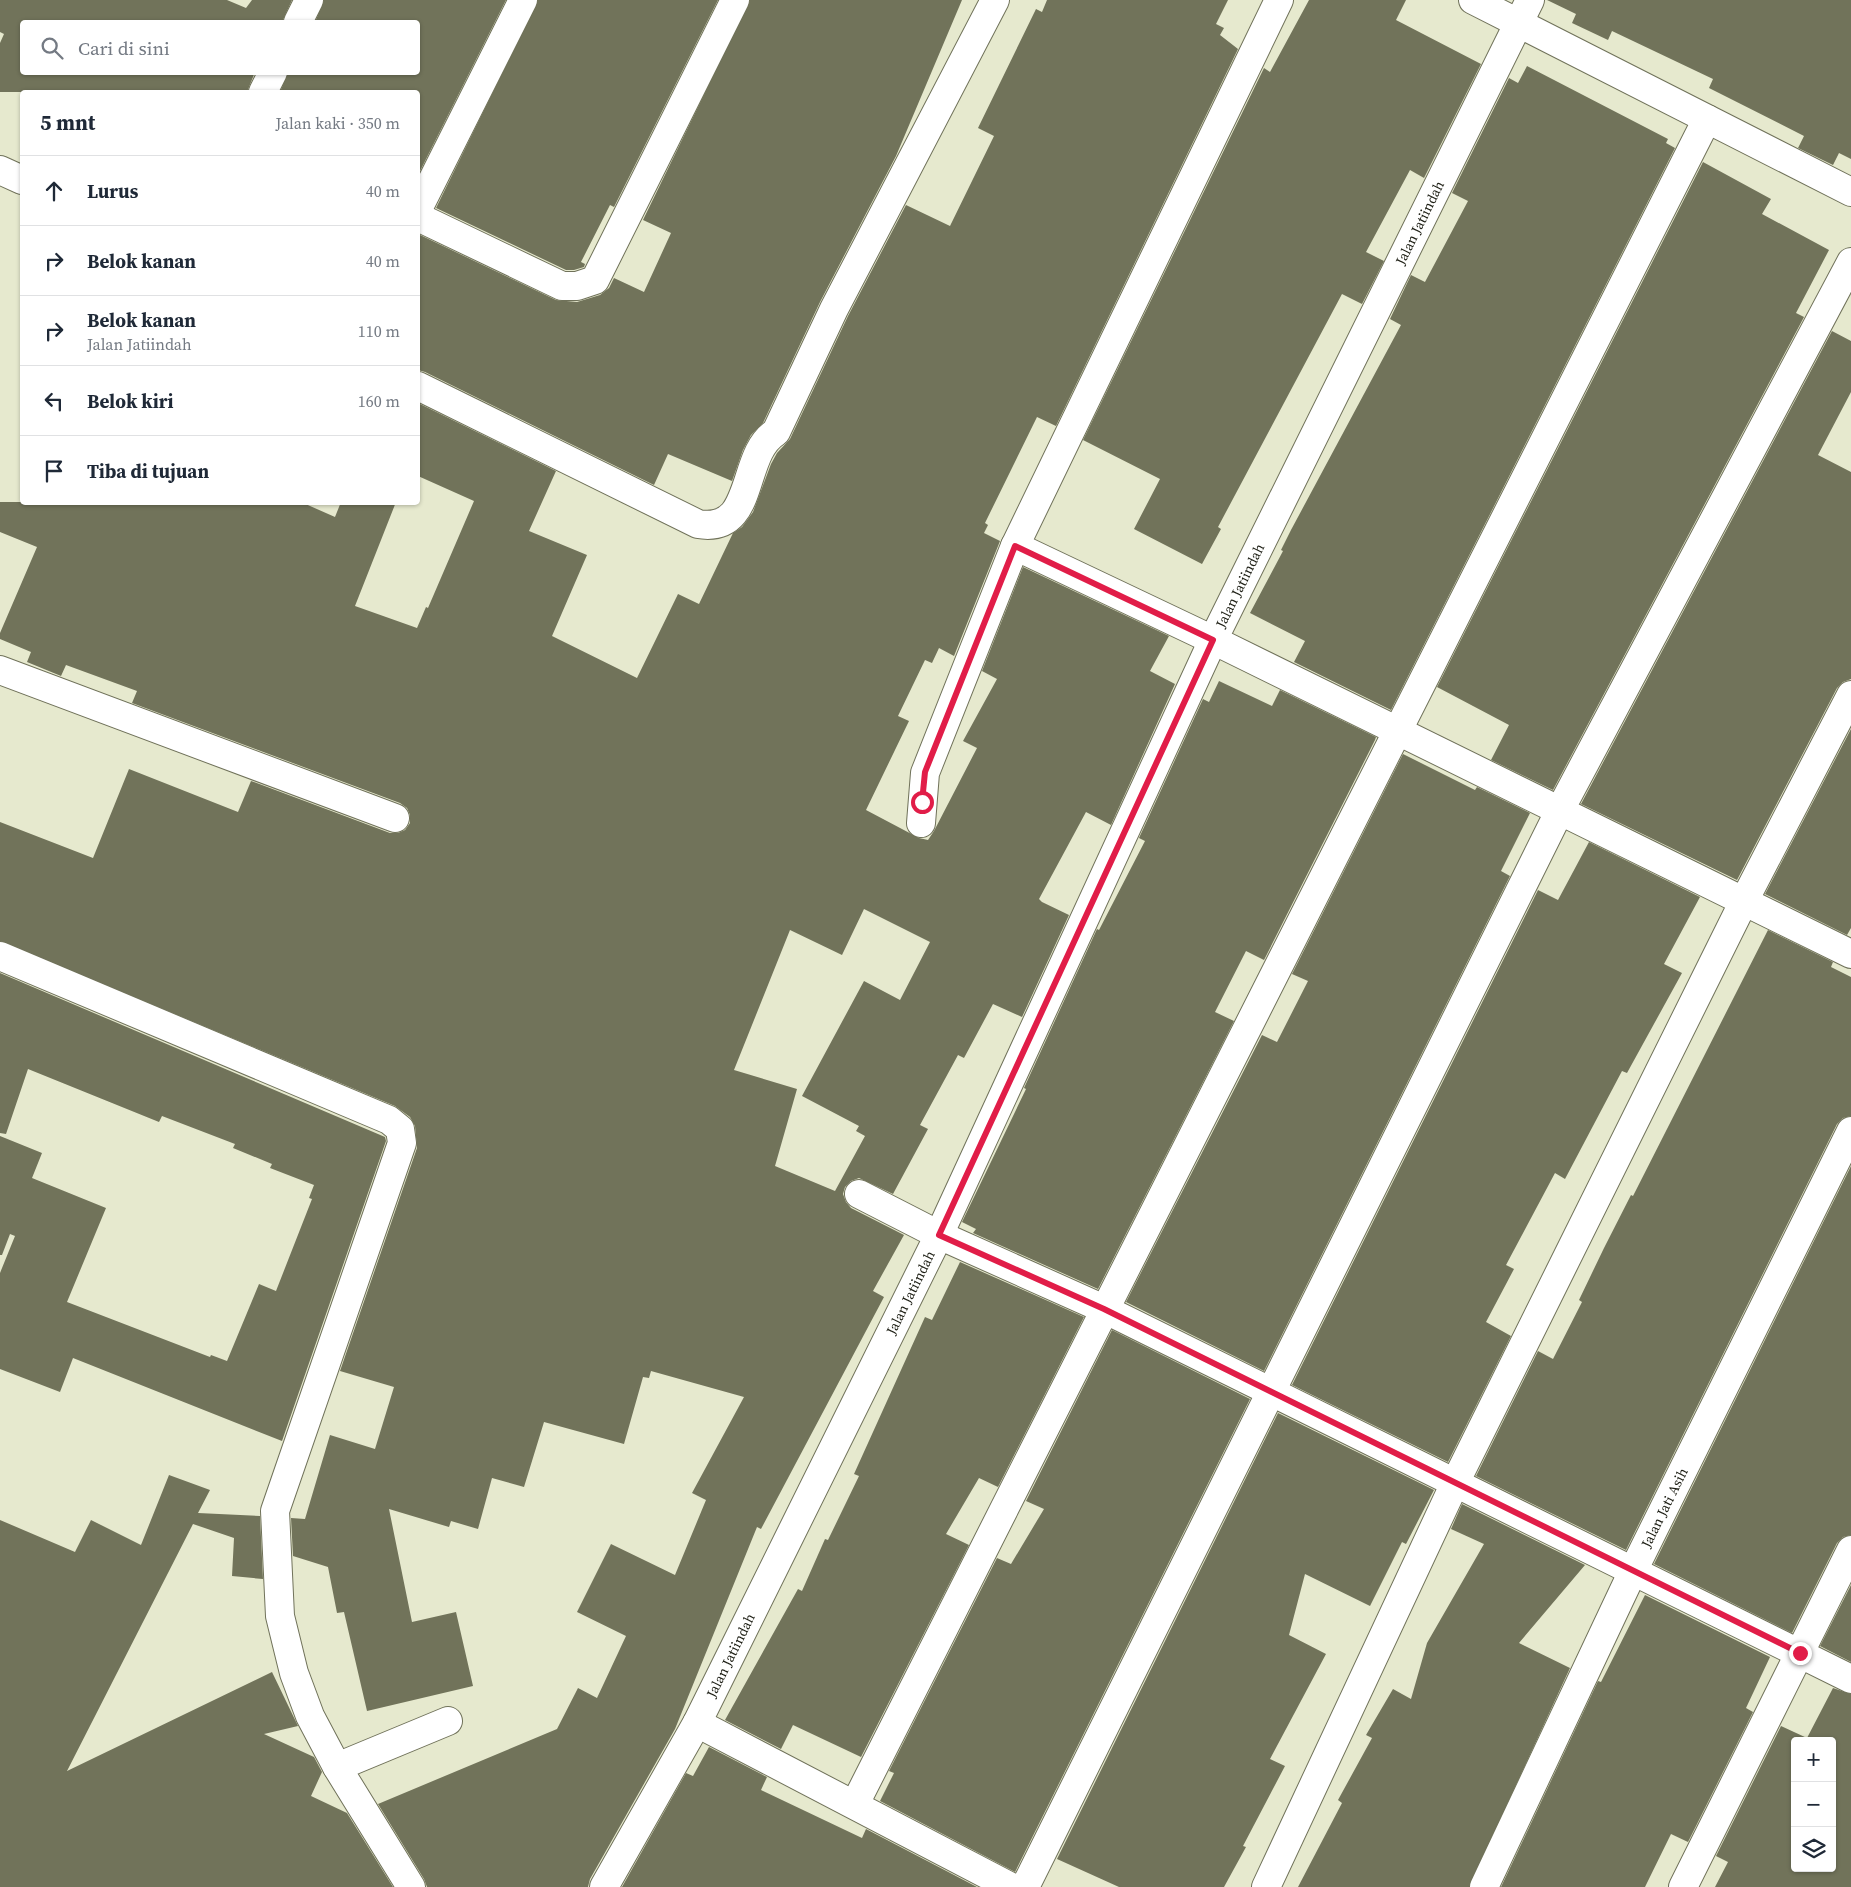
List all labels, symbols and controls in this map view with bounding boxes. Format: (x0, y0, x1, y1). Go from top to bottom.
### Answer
search box (20, 20, 420, 75)
icon: search (38, 34, 66, 62)
text: Cari di sini (78, 35, 170, 61)
text: 5 mnt (40, 108, 95, 137)
text: Jalan kaki · 350 m (275, 112, 400, 134)
icon: ahead (40, 177, 68, 205)
street label: Jalan Jatiindah (1390, 177, 1449, 269)
text: Lurus (87, 178, 138, 204)
text: 40 m (366, 180, 400, 202)
icon: right (40, 247, 68, 275)
text: Belok kanan (87, 248, 196, 274)
text: 40 m (366, 250, 400, 272)
text: Belok kanan (87, 307, 196, 333)
icon: right (40, 317, 68, 345)
text: 110 m (358, 320, 400, 342)
text: Jalan Jatiindah (87, 333, 192, 355)
icon: left (40, 387, 68, 415)
text: Belok kiri (87, 388, 174, 414)
text: 160 m (358, 390, 400, 412)
icon: arrive (40, 457, 68, 485)
text: Tiba di tujuan (87, 458, 209, 484)
street label: Jalan Jatiindah (1210, 540, 1269, 632)
route start (911, 791, 934, 814)
street label: Jalan Jatiindah (881, 1247, 940, 1339)
street label: Jalan Jati Asih (1636, 1464, 1693, 1552)
street label: Jalan Jatiindah (701, 1610, 760, 1702)
route end (1789, 1642, 1812, 1665)
map controls (1791, 1737, 1836, 1872)
button: + (1791, 1737, 1836, 1782)
button: − (1791, 1782, 1836, 1827)
button: layers (1791, 1827, 1836, 1872)

